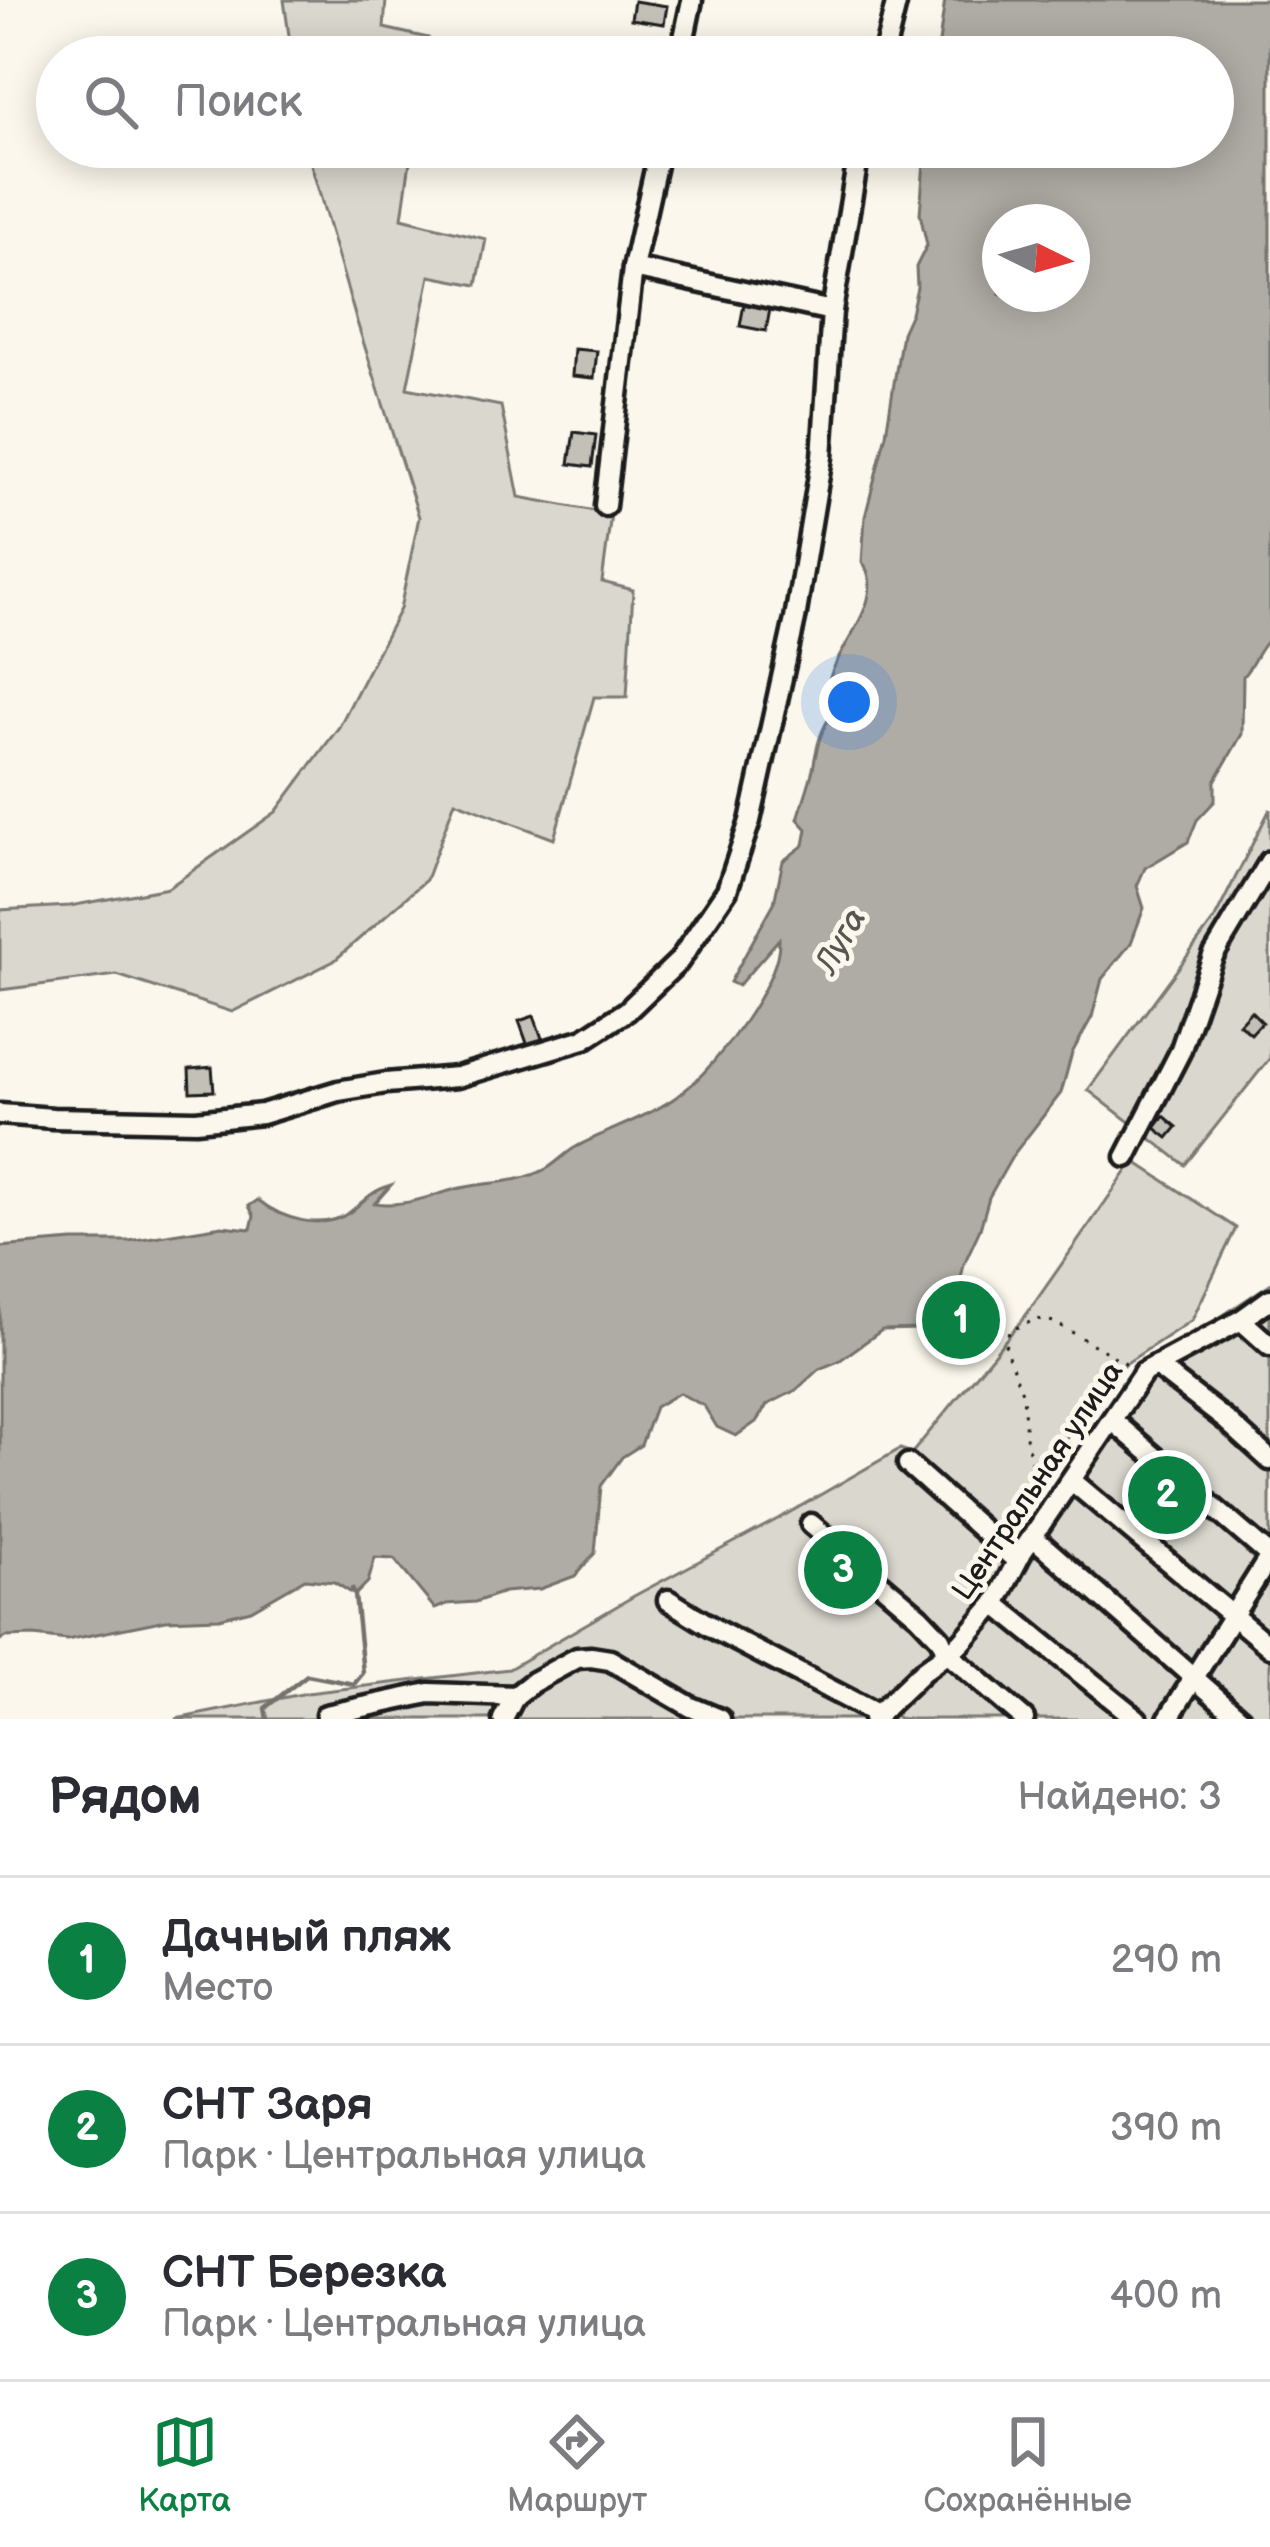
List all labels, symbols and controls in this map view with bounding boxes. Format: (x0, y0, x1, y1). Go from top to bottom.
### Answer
search box (36, 36, 1234, 168)
icon: search (78, 69, 144, 135)
text: Поиск (174, 75, 302, 130)
north arrow (982, 204, 1090, 312)
your location (819, 672, 879, 732)
water label: Луга (806, 901, 875, 982)
pin: 1 (922, 1275, 1000, 1365)
street label: Центральная улица (945, 1355, 1131, 1607)
pin: 2 (1128, 1450, 1206, 1540)
pin: 3 (804, 1525, 882, 1615)
text: Рядом (48, 1767, 202, 1828)
text: Найдено: 3 (1017, 1774, 1222, 1821)
text: Дачный пляж (162, 1910, 451, 1965)
text: 1 (79, 1937, 95, 1984)
text: 290 m (1111, 1937, 1222, 1984)
text: Место (162, 1965, 273, 2012)
text: СНТ Заря (162, 2078, 373, 2133)
text: 2 (75, 2105, 99, 2152)
text: 390 m (1110, 2105, 1222, 2152)
text: Парк · Центральная улица (162, 2133, 646, 2180)
text: СНТ Березка (162, 2246, 446, 2301)
text: 3 (76, 2273, 98, 2320)
text: 400 m (1110, 2273, 1222, 2320)
text: Парк · Центральная улица (162, 2301, 646, 2348)
tab: Карта (138, 2409, 231, 2521)
tab: Маршрут (507, 2409, 647, 2521)
tab: Сохранённые (923, 2409, 1132, 2521)

